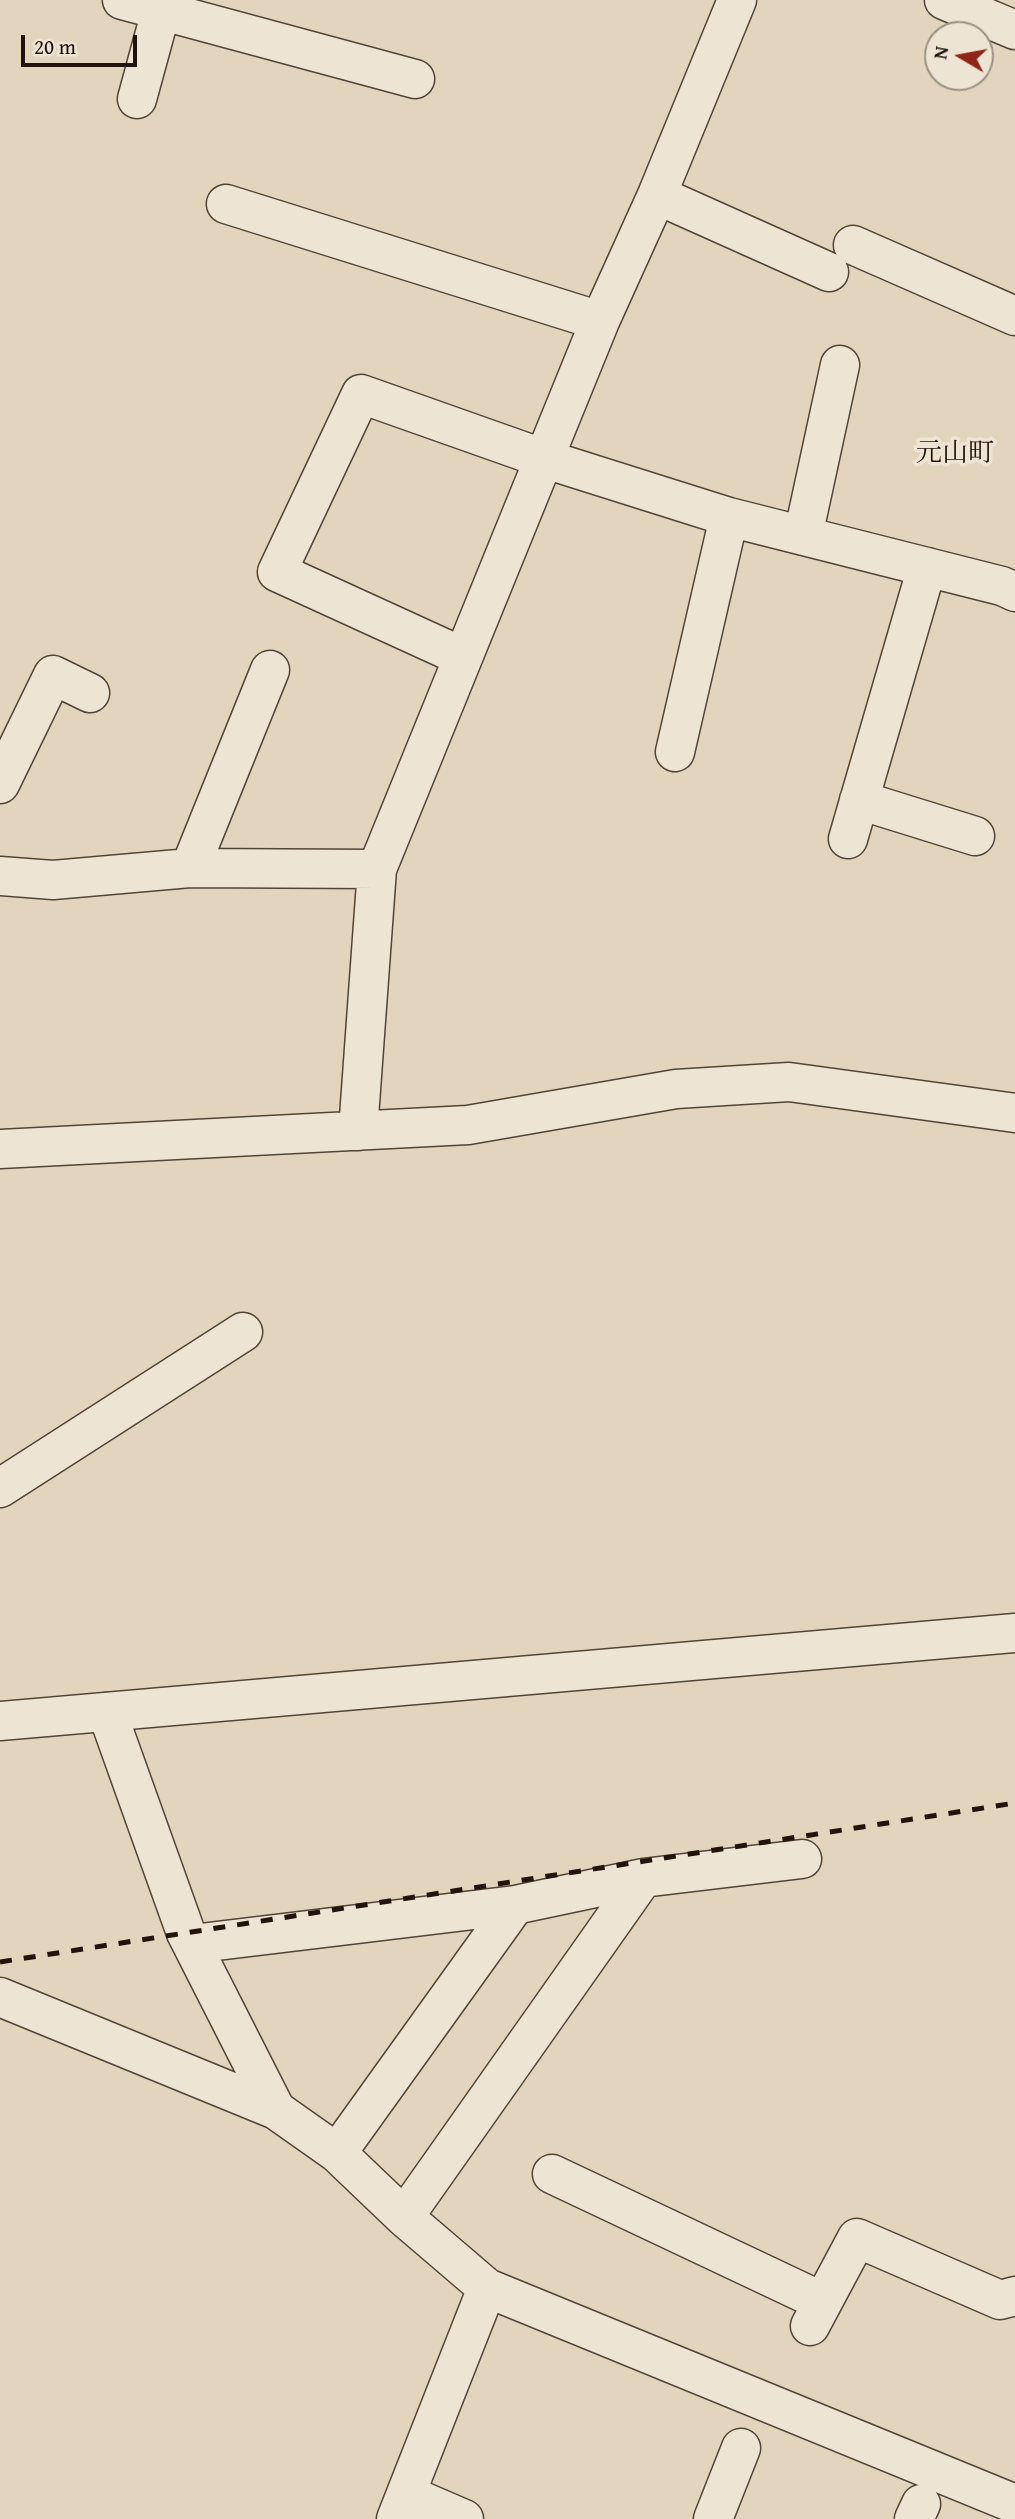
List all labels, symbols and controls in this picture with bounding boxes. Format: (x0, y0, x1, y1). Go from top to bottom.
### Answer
scale bar (24, 21, 140, 65)
north arrow (924, 21, 994, 91)
text: 20 m (34, 31, 76, 62)
text: N (925, 44, 955, 61)
district label: 元山町 (916, 438, 994, 470)

